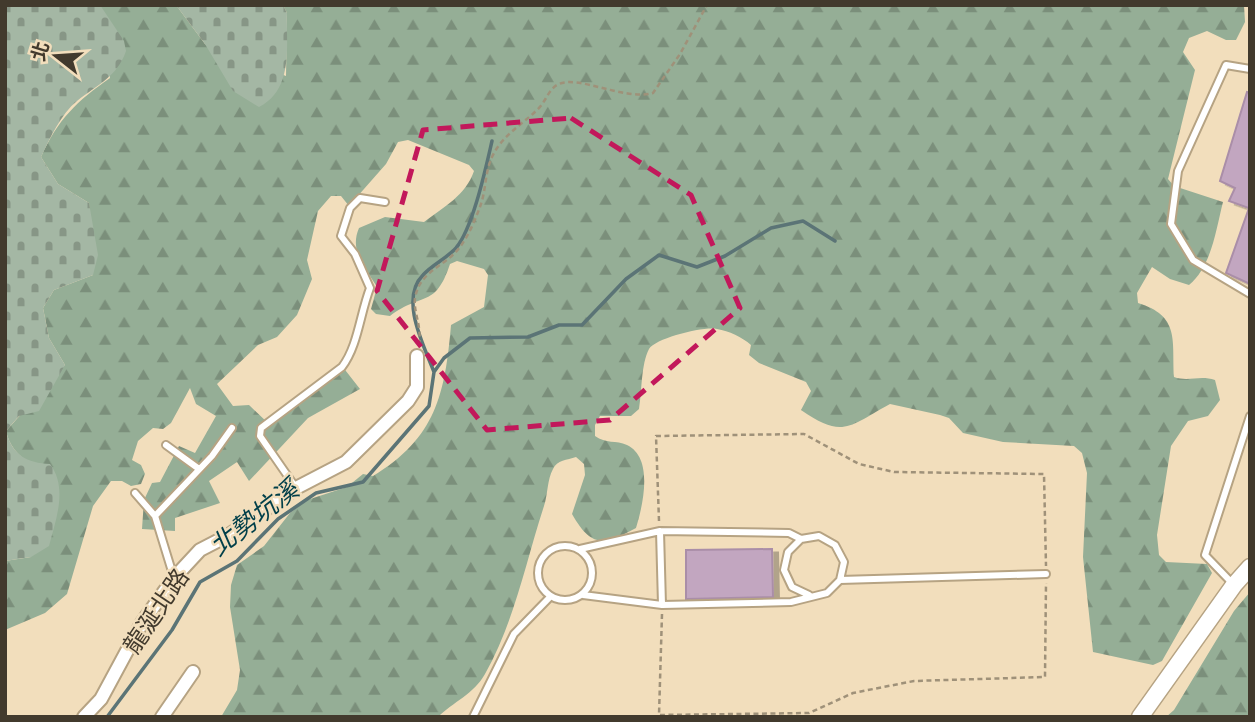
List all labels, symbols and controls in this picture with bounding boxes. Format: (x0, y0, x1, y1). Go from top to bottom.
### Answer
north arrow (21, 21, 91, 91)
text: 北 (26, 39, 54, 64)
water label: 北勢坑溪 (203, 471, 308, 563)
street label: 龍涎北路 (117, 563, 195, 659)

